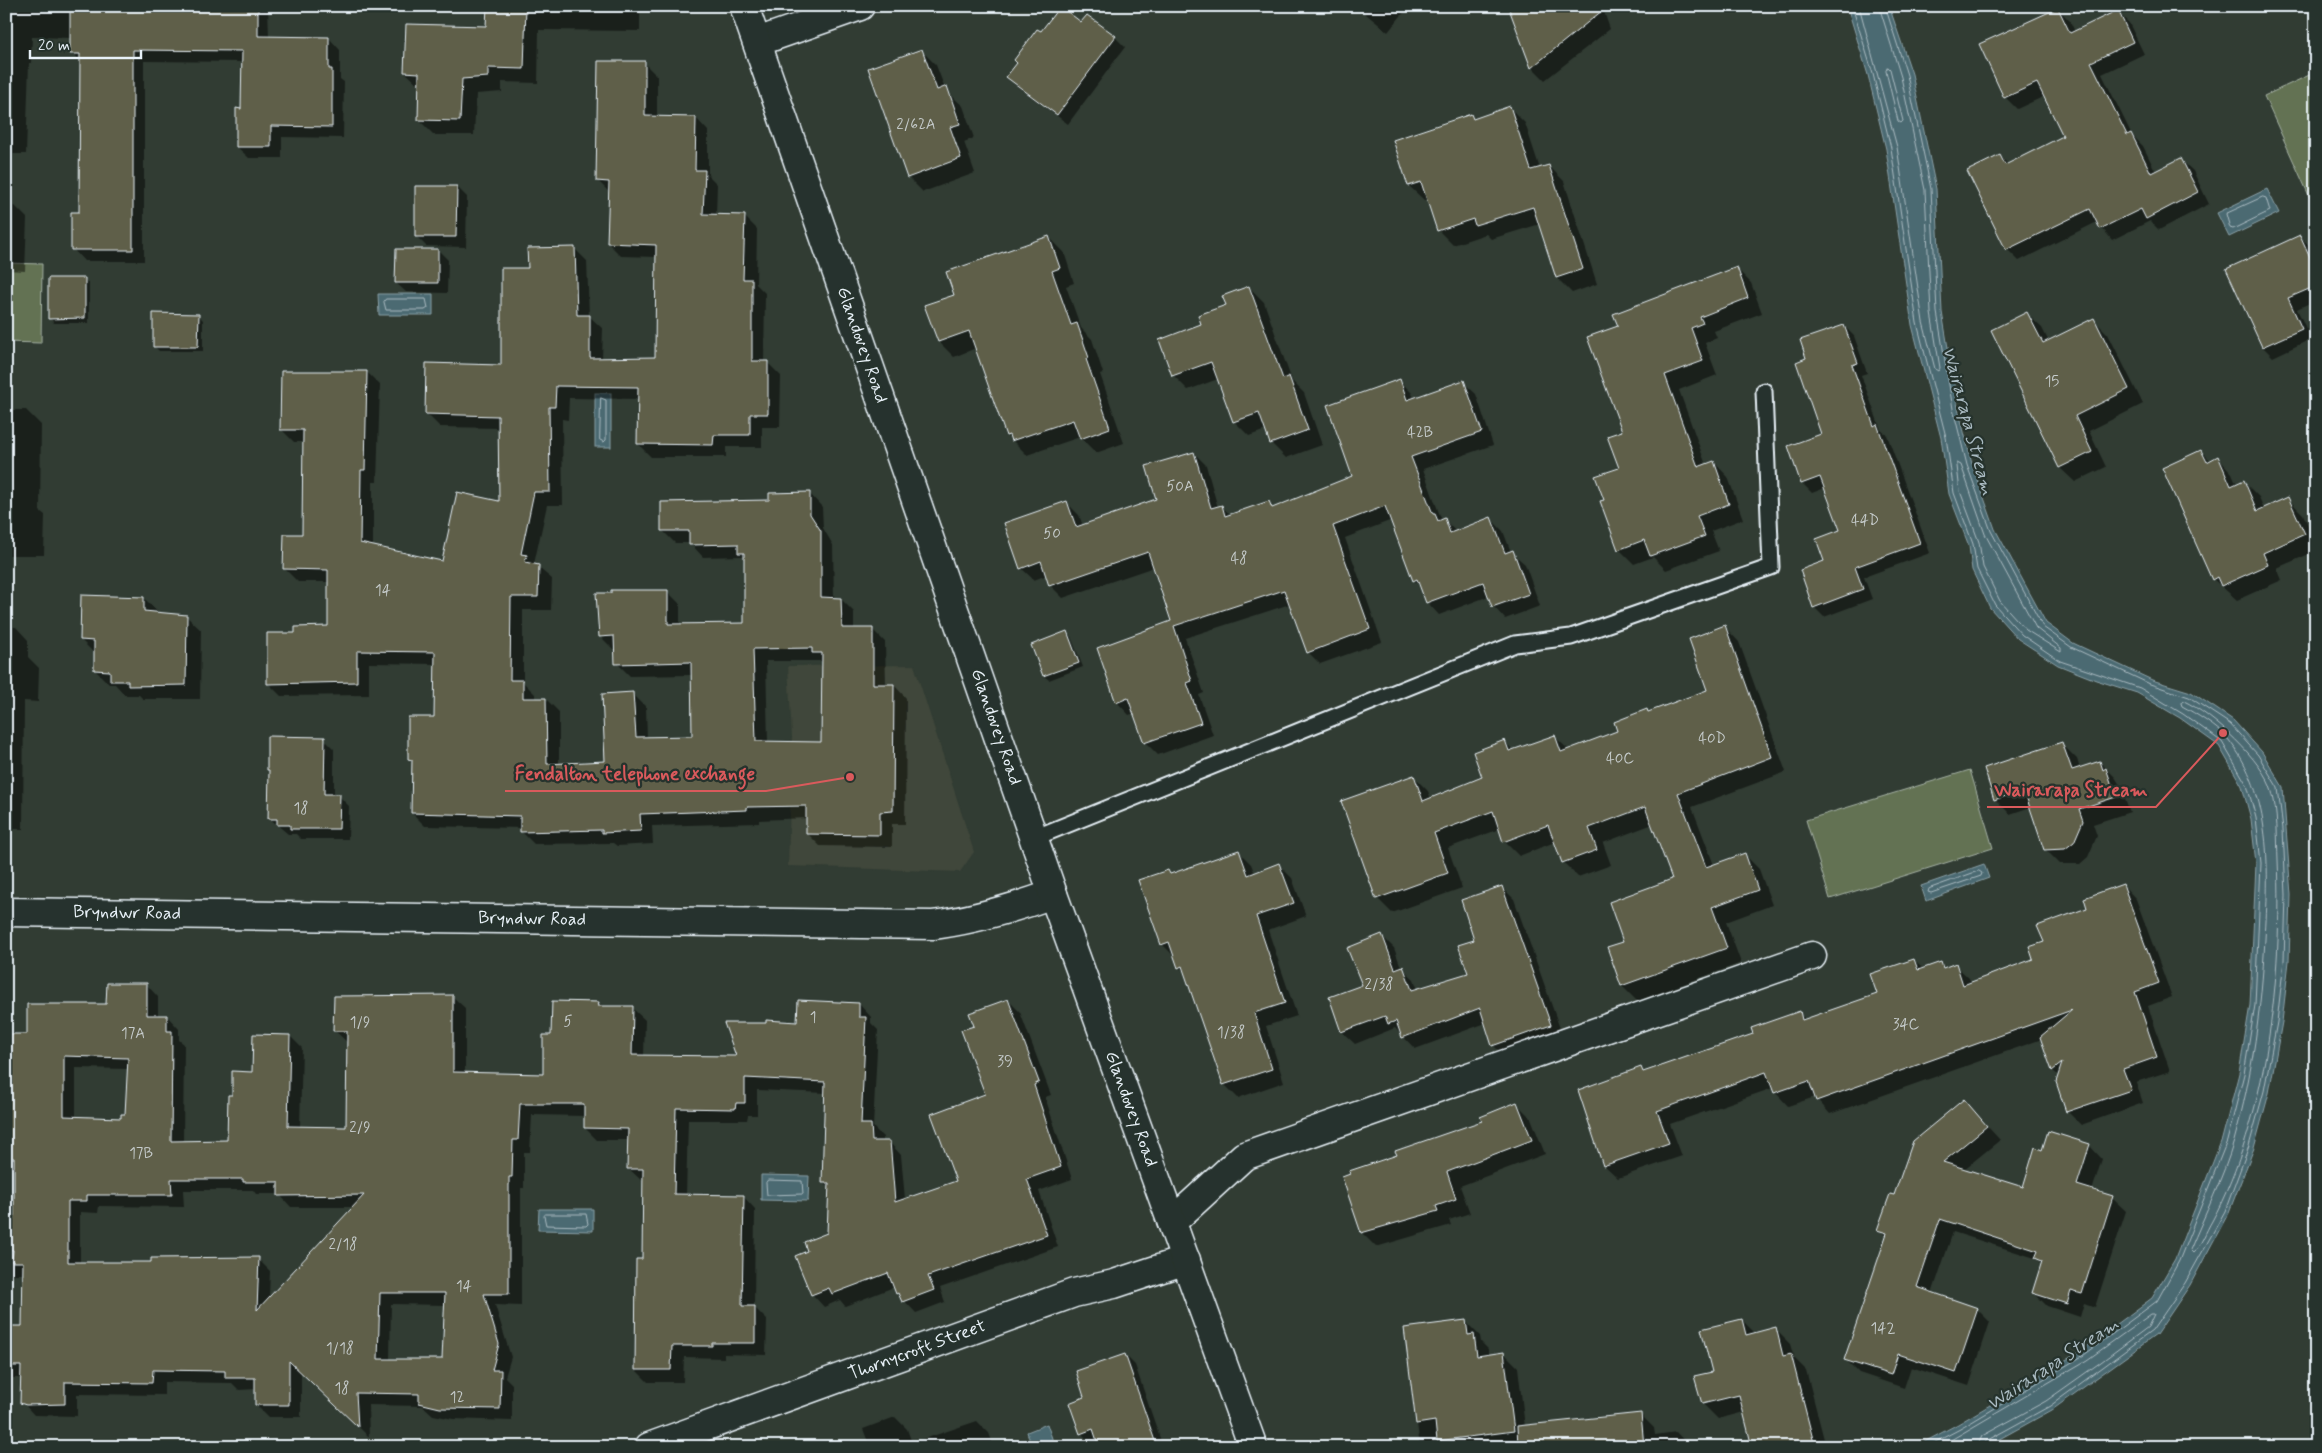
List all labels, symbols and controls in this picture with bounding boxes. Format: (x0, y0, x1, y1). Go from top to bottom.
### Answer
scale bar (30, 28, 141, 60)
text: 20 m (38, 36, 70, 56)
house number: 2/62A (896, 115, 936, 135)
street label: Glandovey Road (831, 284, 893, 406)
water label: Wairarapa Stream (1936, 344, 2000, 498)
house number: 15 (2045, 372, 2059, 392)
house number: 42B (1407, 423, 1433, 443)
house number: 50A (1166, 477, 1194, 497)
house number: 44D (1851, 511, 1879, 531)
house number: 50 (1043, 524, 1061, 544)
house number: 48 (1231, 549, 1247, 569)
house number: 14 (375, 581, 391, 601)
street label: Glandovey Road (965, 666, 1027, 788)
house number: 40D (1698, 729, 1726, 749)
house number: 40C (1606, 749, 1634, 769)
callout: Fendalton telephone exchange (505, 757, 766, 791)
text: Fendalton telephone exchange (515, 762, 755, 790)
callout: Wairarapa Stream (1987, 773, 2156, 807)
text: Wairarapa Stream (1993, 778, 2148, 803)
house number: 18 (294, 799, 308, 819)
street label: Bryndwr Road (73, 900, 181, 926)
street label: Bryndwr Road (478, 906, 586, 932)
house number: 2/38 (1365, 975, 1393, 995)
house number: 1 (810, 1008, 816, 1028)
house number: 5 (563, 1012, 573, 1032)
house number: 1/9 (350, 1013, 370, 1033)
house number: 34C (1893, 1015, 1920, 1035)
house number: 1/38 (1217, 1023, 1245, 1043)
house number: 17A (121, 1024, 145, 1044)
street label: Glandovey Road (1099, 1048, 1163, 1170)
house number: 39 (997, 1052, 1013, 1072)
house number: 2/9 (349, 1118, 371, 1138)
house number: 17B (129, 1144, 153, 1164)
house number: 2/18 (329, 1235, 357, 1255)
house number: 14 (456, 1277, 472, 1297)
water label: Wairarapa Stream (1982, 1312, 2124, 1416)
street label: Thornycroft Street (845, 1314, 989, 1386)
house number: 142 (1871, 1319, 1895, 1339)
house number: 1/18 (326, 1339, 354, 1359)
house number: 18 (335, 1379, 349, 1399)
house number: 12 (450, 1388, 464, 1408)

